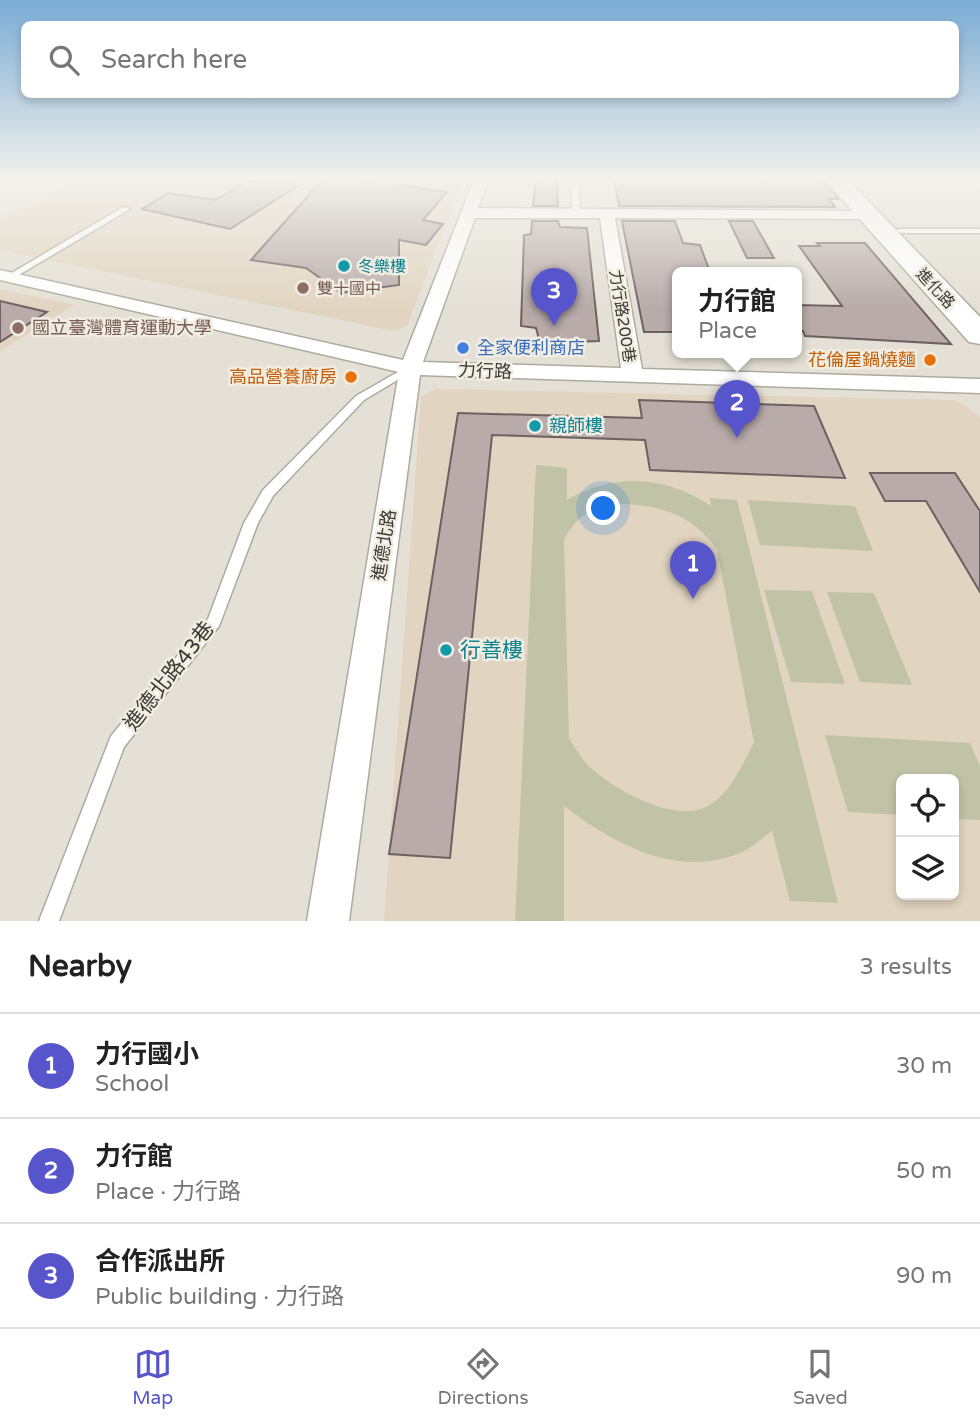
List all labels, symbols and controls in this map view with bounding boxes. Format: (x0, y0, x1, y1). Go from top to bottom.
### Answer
search box (21, 21, 959, 98)
icon: search (45, 41, 83, 79)
text: Search here (101, 44, 247, 75)
place label: 冬樂樓 (358, 257, 406, 277)
marker: 冬樂樓 (336, 258, 352, 274)
street label: 進化路 (912, 264, 959, 313)
popup (672, 267, 802, 358)
pin: 3 (531, 268, 577, 326)
street label: 力行路200巷 (605, 268, 639, 364)
place label: 雙十國中 (317, 279, 381, 299)
marker: 雙十國中 (295, 280, 311, 296)
text: 力行館 (698, 286, 776, 317)
place label: 國立臺灣體育運動大學 (32, 317, 212, 339)
text: Place (698, 317, 757, 345)
marker: 國立臺灣體育運動大學 (10, 320, 26, 336)
place label: 全家便利商店 (477, 337, 585, 359)
marker: 全家便利商店 (455, 340, 471, 356)
place label: 花倫屋鍋燒麵 (808, 349, 916, 371)
marker: 花倫屋鍋燒麵 (922, 352, 938, 368)
street label: 力行路 (458, 359, 512, 383)
place label: 高品營養廚房 (229, 366, 337, 388)
marker: 高品營養廚房 (343, 369, 359, 385)
pin: 2 (714, 380, 760, 438)
place label: 親師樓 (549, 415, 603, 437)
marker: 親師樓 (527, 418, 543, 434)
your location (586, 491, 620, 525)
street label: 進德北路 (368, 508, 400, 582)
pin: 1 (670, 541, 716, 599)
street label: 進德北路43巷 (119, 617, 220, 736)
place label: 行善樓 (460, 638, 523, 663)
marker: 行善樓 (438, 642, 454, 658)
map controls (896, 774, 959, 900)
button: locate (896, 774, 959, 837)
button: layers (896, 837, 959, 900)
text: Nearby (28, 948, 132, 985)
text: 3 results (859, 953, 952, 981)
text: 力行國小 (95, 1039, 199, 1070)
text: 1 (44, 1052, 58, 1080)
text: 30 m (896, 1052, 952, 1080)
text: School (95, 1070, 169, 1098)
text: 力行館 (95, 1141, 173, 1172)
text: 2 (44, 1157, 58, 1185)
text: 50 m (896, 1157, 952, 1185)
text: Place · 力行路 (95, 1178, 241, 1206)
text: 合作派出所 (95, 1246, 225, 1277)
text: 3 (44, 1262, 58, 1290)
text: 90 m (896, 1262, 952, 1290)
text: Public building · 力行路 (95, 1283, 344, 1311)
tab: Map (132, 1345, 173, 1409)
tab: Directions (438, 1345, 529, 1409)
tab: Saved (793, 1345, 848, 1409)

